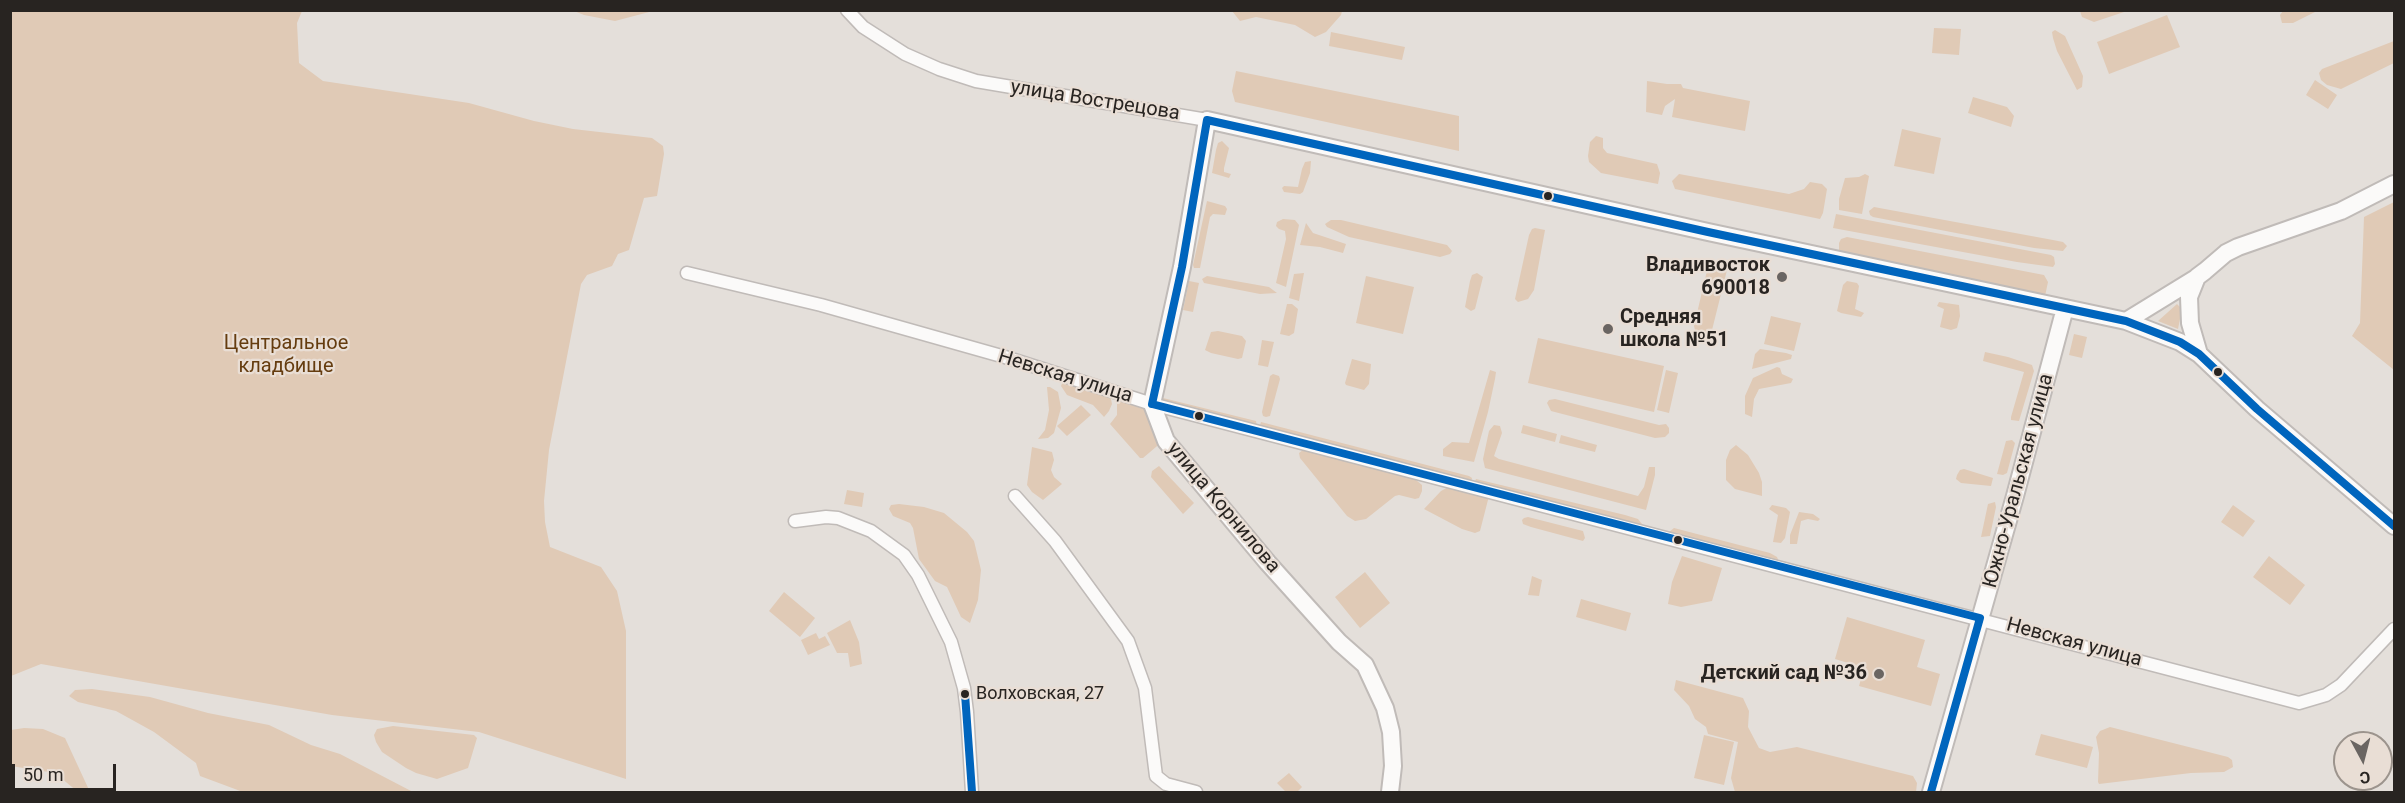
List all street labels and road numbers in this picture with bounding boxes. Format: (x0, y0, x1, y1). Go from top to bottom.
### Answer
street label: улица Вострецова (1009, 76, 1181, 126)
street label: Невская улица (995, 345, 1135, 409)
street label: Южно-Уральская улица (1979, 371, 2059, 591)
street label: улица Корнилова (1161, 438, 1285, 578)
street label: Невская улица (2004, 613, 2144, 673)

